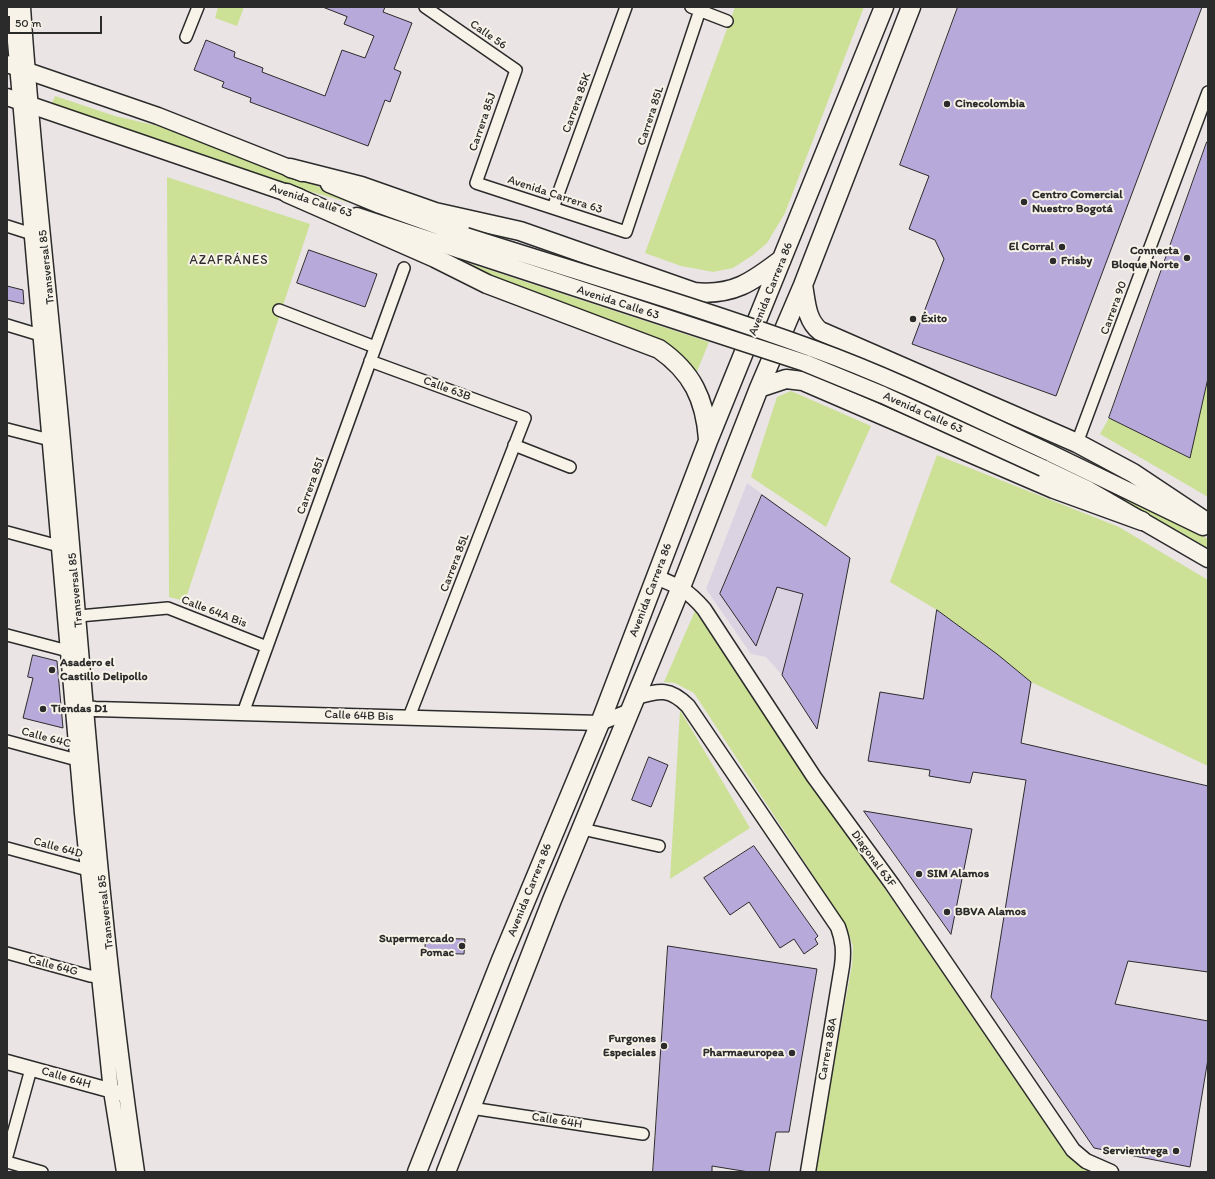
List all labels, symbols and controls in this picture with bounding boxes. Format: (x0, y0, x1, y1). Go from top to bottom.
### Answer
scale bar (10, 8, 104, 34)
text: 50 m (15, 16, 41, 30)
street label: Calle 56 (467, 17, 509, 53)
street label: Carrera 85K (559, 71, 595, 135)
street label: Carrera 85L (635, 84, 667, 148)
street label: Carrera 85J (466, 91, 500, 153)
place label: Cinecolombia (955, 97, 1025, 111)
marker: Cinecolombia (942, 99, 952, 109)
street label: Avenida Carrera 63 (506, 173, 604, 217)
street label: Avenida Calle 63 (268, 181, 354, 221)
place label: Centro Comercial Nuestro Bogotá (1032, 188, 1123, 216)
marker: Centro Comercial Nuestro Bogotá (1019, 197, 1029, 207)
street label: Transversal 85 (36, 229, 58, 305)
street label: Avenida Carrera 86 (746, 240, 796, 338)
place label: El Corral (1009, 240, 1054, 254)
marker: El Corral (1057, 242, 1067, 252)
place label: Connecta Bloque Norte (1111, 244, 1179, 272)
district label: AZAFRÁNES (189, 253, 269, 269)
marker: Connecta Bloque Norte (1182, 253, 1192, 263)
place label: Frisby (1061, 254, 1092, 268)
marker: Frisby (1048, 256, 1058, 266)
street label: Carrera 90 (1098, 279, 1130, 337)
street label: Avenida Calle 63 (575, 283, 661, 323)
place label: Éxito (921, 312, 947, 326)
marker: Éxito (908, 314, 918, 324)
street label: Calle 63B (421, 374, 473, 404)
street label: Avenida Calle 63 (881, 389, 965, 437)
street label: Carrera 85I (294, 455, 328, 517)
street label: Carrera 85L (437, 532, 473, 594)
street label: Avenida Carrera 86 (626, 541, 676, 639)
street label: Transversal 85 (66, 552, 86, 628)
street label: Calle 64A Bis (179, 593, 249, 631)
place label: Asadero el Castillo Delipollo (60, 656, 148, 684)
marker: Asadero el Castillo Delipollo (47, 665, 57, 675)
place label: Tiendas D1 (51, 702, 108, 716)
marker: Tiendas D1 (38, 704, 48, 714)
street label: Calle 64B Bis (324, 708, 394, 724)
street label: Calle 64C (20, 725, 72, 751)
street label: Diagonal 63F (847, 828, 899, 890)
street label: Calle 64D (32, 834, 84, 862)
street label: Avenida Carrera 86 (505, 841, 555, 939)
place label: SIM Alamos (927, 867, 989, 881)
marker: SIM Alamos (914, 869, 924, 879)
street label: Transversal 85 (95, 874, 117, 950)
place label: BBVA Alamos (955, 905, 1026, 919)
marker: BBVA Alamos (942, 907, 952, 917)
place label: Supermercado Pomac (379, 932, 454, 960)
marker: Supermercado Pomac (457, 941, 467, 951)
street label: Calle 64G (27, 952, 79, 980)
street label: Carrera 88A (815, 1016, 841, 1082)
place label: Furgones Especiales (603, 1032, 656, 1060)
marker: Furgones Especiales (659, 1041, 669, 1051)
place label: Pharmaeuropea (703, 1046, 784, 1060)
marker: Pharmaeuropea (787, 1048, 797, 1058)
street label: Calle 64H (39, 1064, 93, 1092)
street label: Calle 64H (531, 1110, 583, 1132)
place label: Servientrega (1103, 1144, 1168, 1158)
marker: Servientrega (1171, 1146, 1181, 1156)

